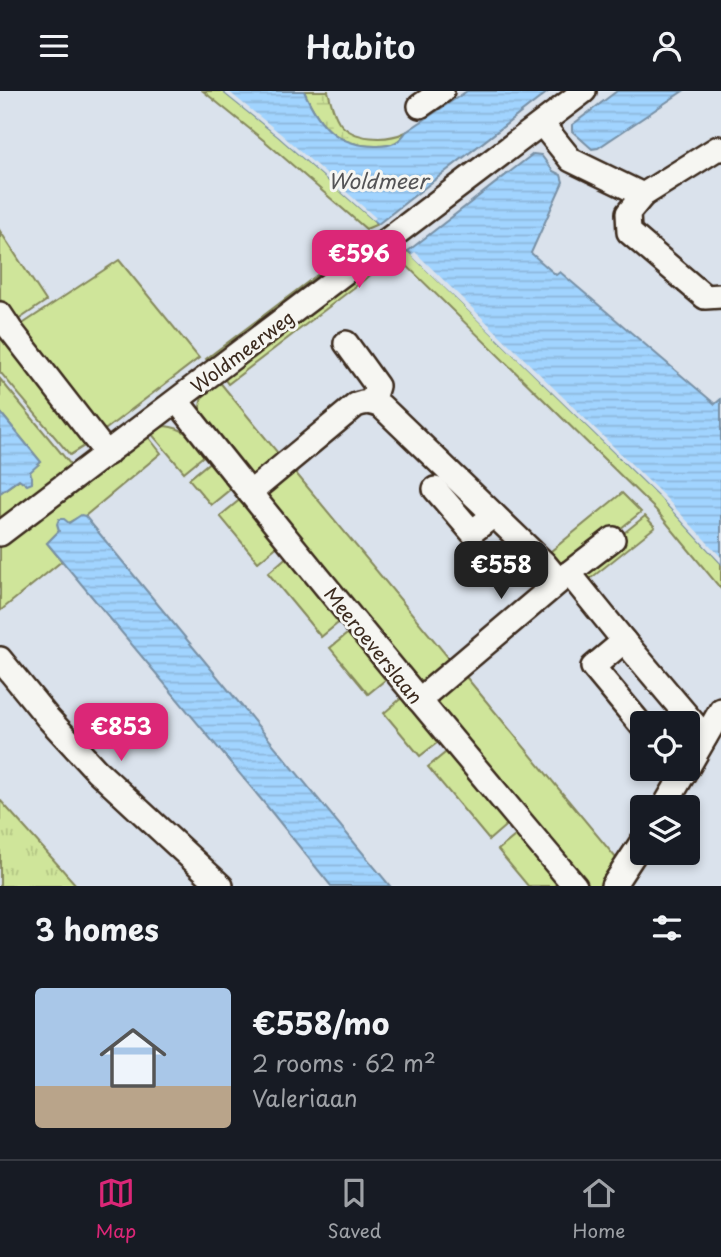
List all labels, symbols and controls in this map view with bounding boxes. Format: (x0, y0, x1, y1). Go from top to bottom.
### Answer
text: Habito (305, 22, 416, 70)
icon: menu (35, 27, 73, 65)
icon: person (648, 27, 686, 65)
water label: Woldmeer (328, 164, 431, 196)
pin: €596 (318, 231, 400, 290)
text: €596 (328, 235, 390, 270)
street label: Woldmeerweg (184, 303, 300, 399)
pin: €558 (460, 541, 542, 601)
text: €558 (470, 546, 532, 581)
street label: Meeroeverslaan (318, 580, 430, 710)
pin: €853 (80, 703, 162, 763)
text: €853 (90, 708, 152, 743)
map controls (630, 711, 700, 865)
button: locate (630, 711, 700, 781)
button: layers (630, 795, 700, 865)
text: 3 homes (35, 906, 159, 951)
icon: filters (648, 909, 686, 947)
text: €558/mo (252, 1000, 389, 1045)
icon: home (91, 1016, 175, 1100)
text: 2 rooms · 62 m² (252, 1045, 436, 1080)
text: Valeriaan (252, 1080, 358, 1115)
tab: Map (96, 1174, 136, 1244)
tab: Saved (327, 1174, 381, 1244)
tab: Home (573, 1174, 625, 1244)

